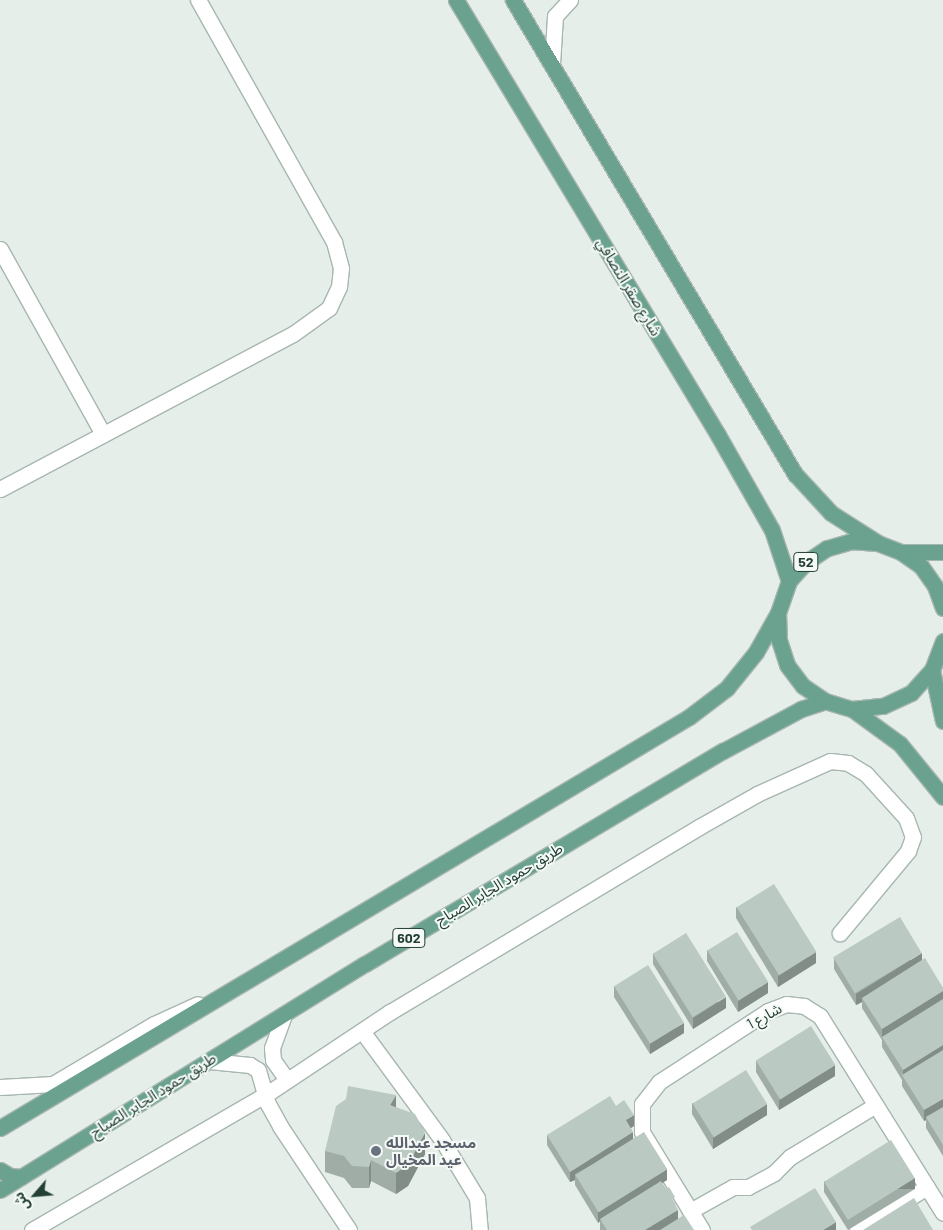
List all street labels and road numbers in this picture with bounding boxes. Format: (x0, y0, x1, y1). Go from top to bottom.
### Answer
street label: شارع صقر النصافي (593, 235, 665, 339)
road number: 52 (792, 550, 820, 574)
street label: طريق حمود الجابر الصباح (432, 839, 566, 929)
road number: 602 (392, 926, 426, 950)
street label: شارع 1 (743, 999, 785, 1033)
street label: طريق حمود الجابر الصباح (87, 1049, 219, 1141)

